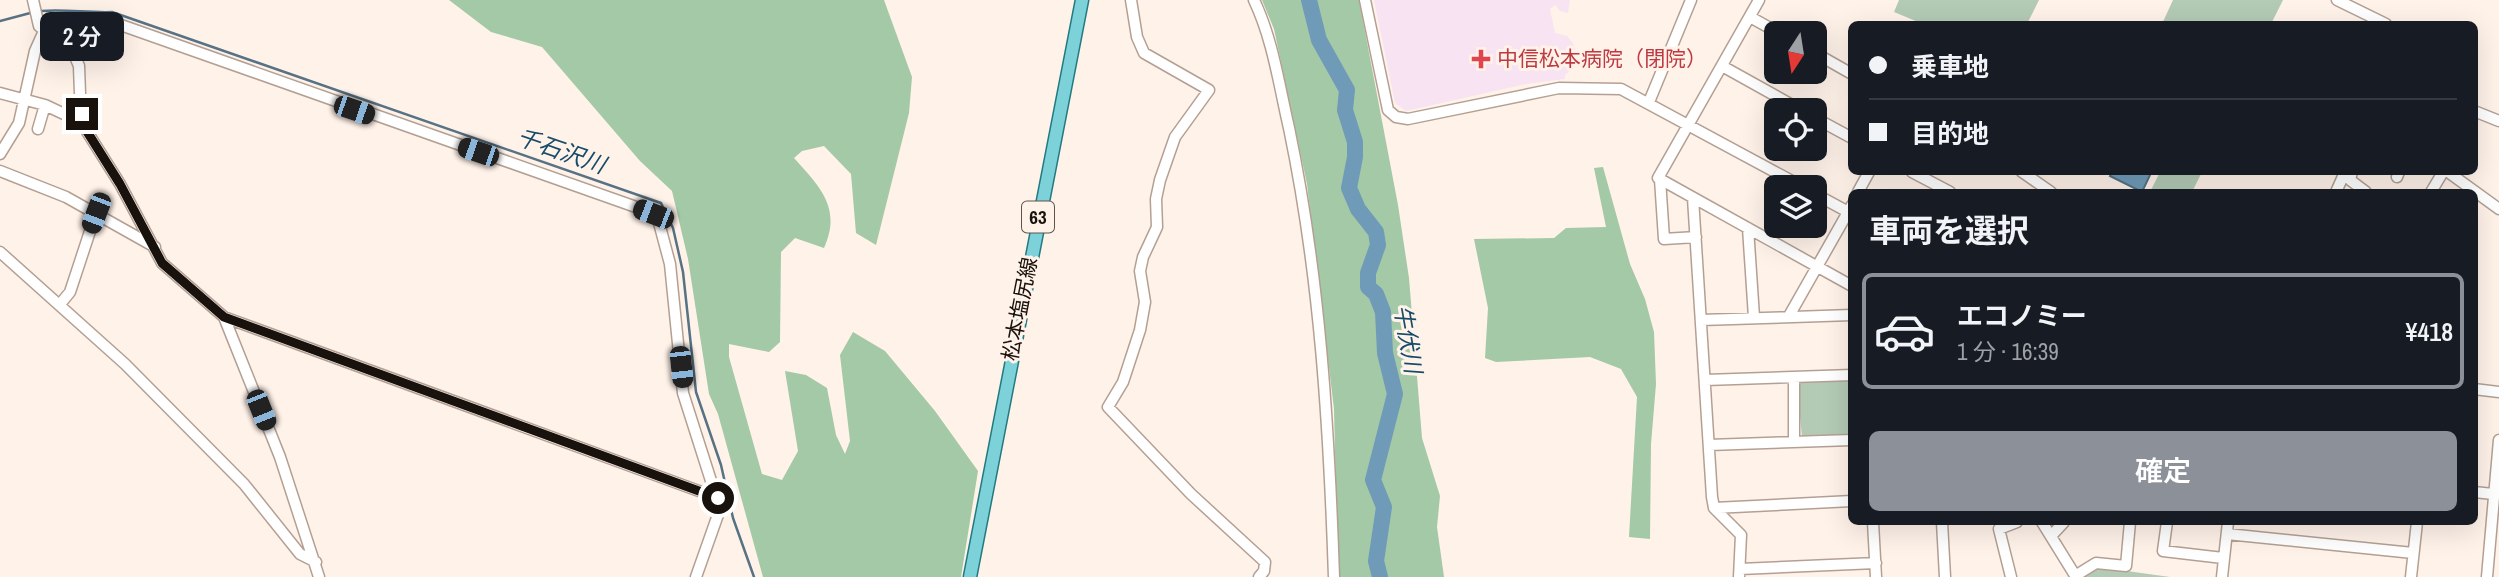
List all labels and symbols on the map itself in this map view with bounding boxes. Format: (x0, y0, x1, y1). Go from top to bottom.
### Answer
callout: 2 分 (40, 12, 124, 61)
north arrow (1764, 21, 1827, 84)
place label: 中信松本病院（閉院） (1497, 44, 1707, 73)
marker: 中信松本病院（閉院） (1471, 49, 1491, 69)
car (331, 93, 378, 127)
route end (66, 98, 98, 130)
water label: 千石沢川 (513, 121, 613, 181)
car (455, 135, 502, 169)
car (79, 190, 114, 236)
car (630, 197, 677, 231)
road number: 63 (1022, 202, 1054, 232)
street label: 松本塩尻線 (995, 255, 1044, 363)
water label: 牛伏川 (1387, 302, 1430, 379)
car (669, 345, 694, 389)
car (244, 387, 279, 433)
route start (702, 482, 734, 514)

